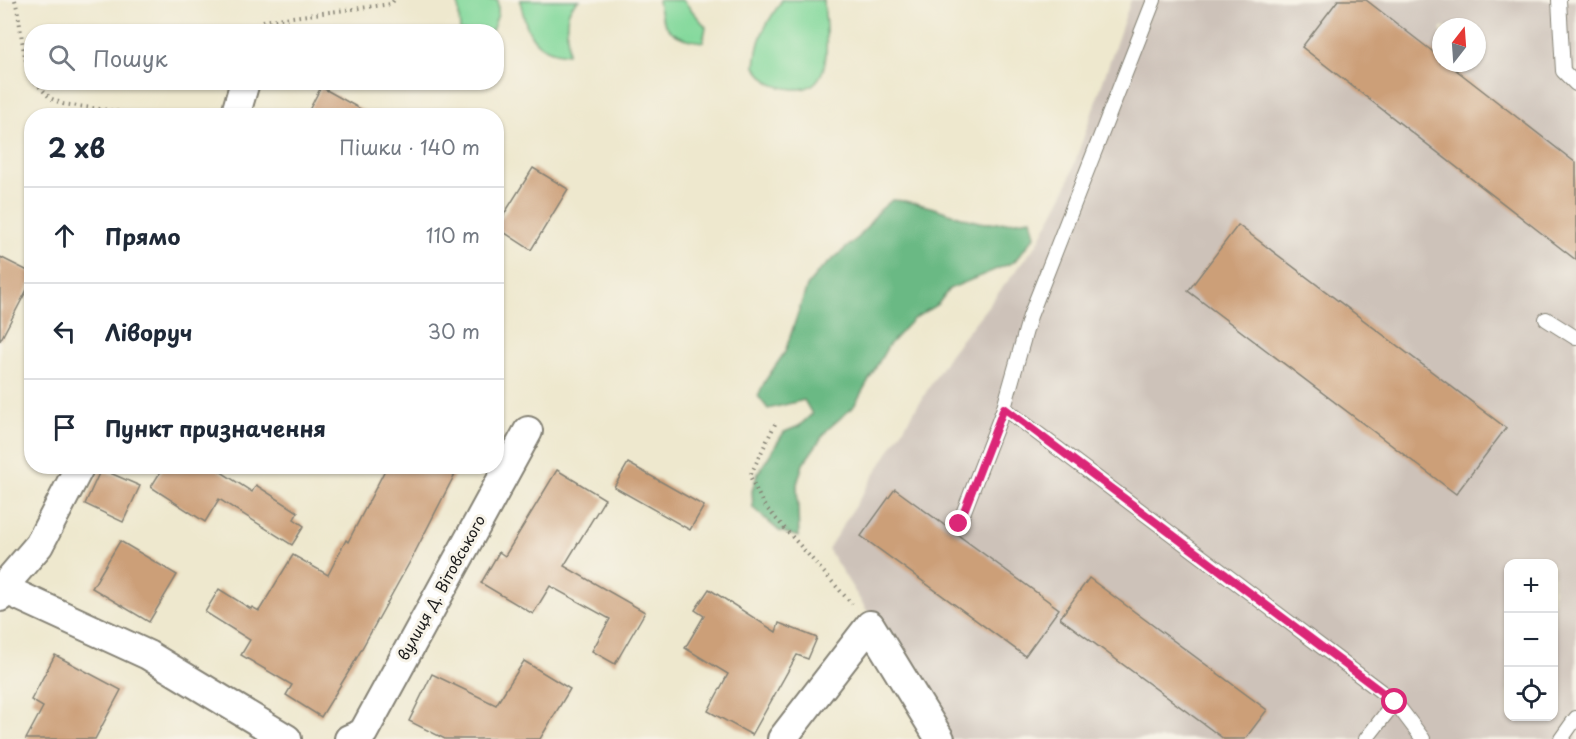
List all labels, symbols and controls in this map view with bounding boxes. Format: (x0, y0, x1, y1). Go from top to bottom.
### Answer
north arrow (1432, 18, 1486, 72)
search box (24, 24, 504, 90)
icon: search (45, 41, 78, 74)
text: Пошук (93, 41, 168, 74)
text: 2 хв (48, 128, 105, 167)
text: Пішки · 140 m (339, 132, 480, 162)
icon: ahead (48, 219, 81, 252)
text: Прямо (105, 219, 180, 252)
text: 110 m (426, 220, 480, 250)
icon: left (48, 315, 81, 348)
text: Ліворуч (105, 315, 192, 348)
text: 30 m (427, 316, 480, 346)
icon: arrive (48, 411, 81, 444)
text: Пункт призначення (105, 411, 326, 444)
street label: вулиця Д. Вітовського (391, 510, 490, 664)
route end (945, 510, 971, 536)
map controls (1504, 559, 1558, 721)
button: + (1504, 559, 1558, 613)
button: − (1504, 613, 1558, 667)
button: locate (1504, 667, 1558, 721)
route start (1381, 688, 1407, 714)

